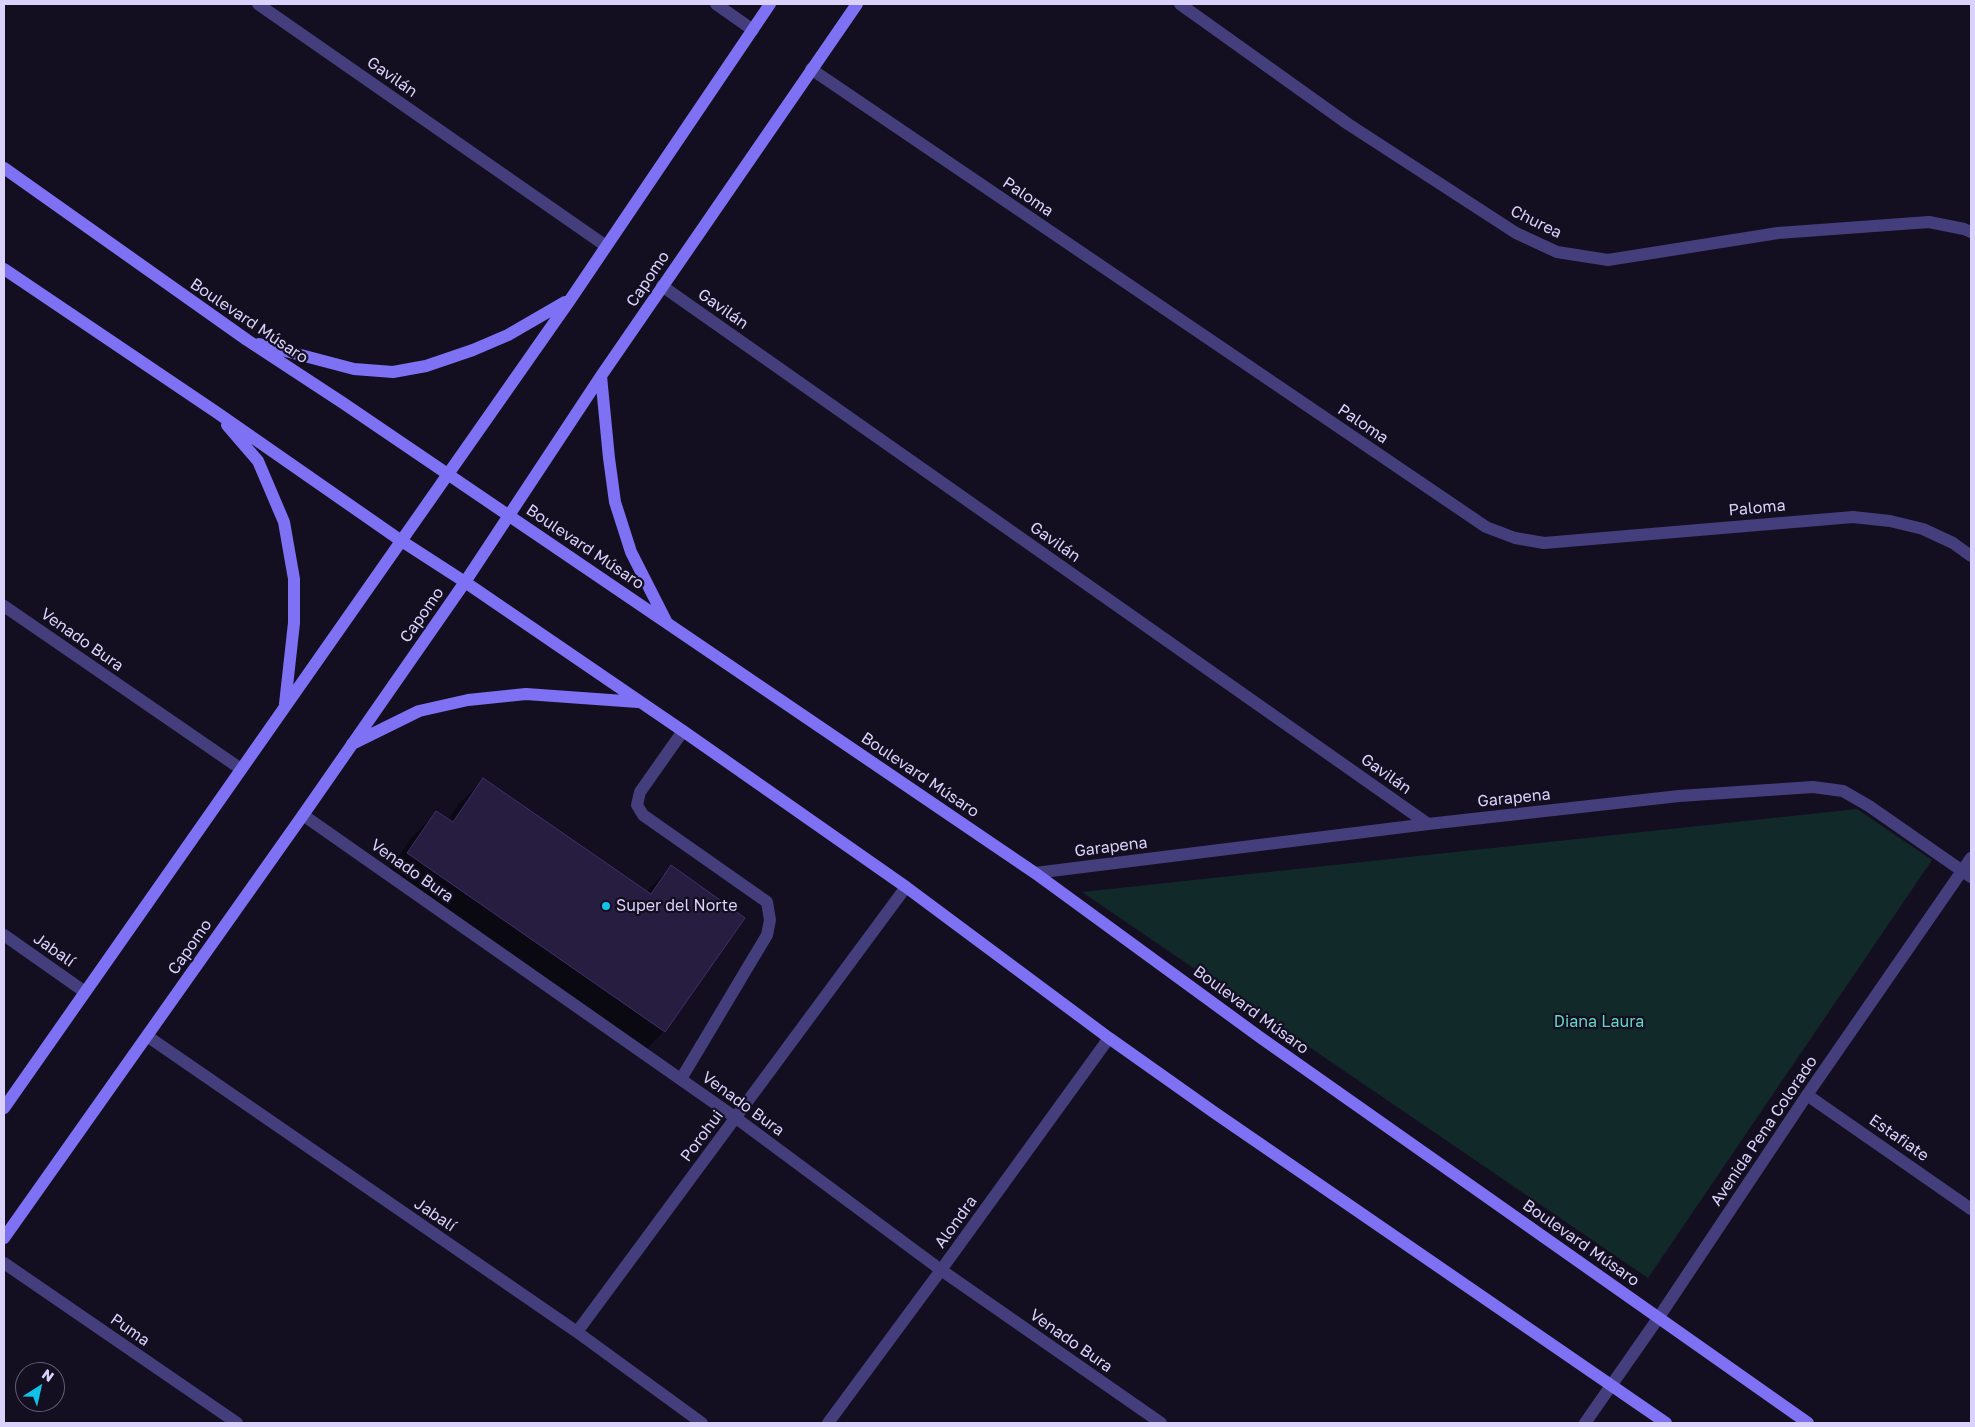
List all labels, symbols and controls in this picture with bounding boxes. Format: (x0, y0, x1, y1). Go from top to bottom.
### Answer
street label: Gavilán (363, 53, 421, 101)
street label: Paloma (999, 173, 1057, 221)
street label: Churea (1507, 201, 1565, 243)
street label: Capomo (622, 247, 674, 311)
street label: Boulevard Músaro (186, 274, 312, 368)
street label: Gavilán (694, 285, 752, 333)
street label: Paloma (1334, 400, 1392, 448)
street label: Paloma (1728, 496, 1786, 520)
street label: Boulevard Músaro (522, 500, 648, 594)
street label: Gavilán (1026, 518, 1084, 566)
street label: Capomo (396, 584, 448, 646)
street label: Venado Bura (37, 604, 127, 676)
street label: Boulevard Músaro (857, 728, 983, 822)
street label: Gavilán (1357, 750, 1415, 798)
street label: Garapena (1476, 785, 1552, 811)
street label: Garapena (1073, 833, 1149, 861)
street label: Venado Bura (367, 835, 457, 907)
place label: Super del Norte (616, 896, 738, 916)
marker: Super del Norte (600, 900, 612, 912)
street label: Capomo (164, 916, 216, 978)
street label: Jabalí (30, 929, 78, 971)
street label: Boulevard Músaro (1190, 962, 1312, 1058)
park label: Diana Laura (1554, 1012, 1644, 1032)
street label: Avenida Pena Colorado (1707, 1052, 1821, 1210)
street label: Venado Bura (698, 1068, 788, 1140)
street label: Porohui (676, 1106, 728, 1166)
street label: Estafiate (1865, 1111, 1933, 1165)
street label: Alondra (931, 1192, 981, 1252)
street label: Jabalí (410, 1194, 460, 1236)
street label: Boulevard Músaro (1519, 1196, 1643, 1290)
street label: Venado Bura (1026, 1305, 1116, 1377)
street label: Puma (107, 1310, 153, 1350)
north arrow (15, 1362, 65, 1412)
text: N (39, 1365, 58, 1385)

